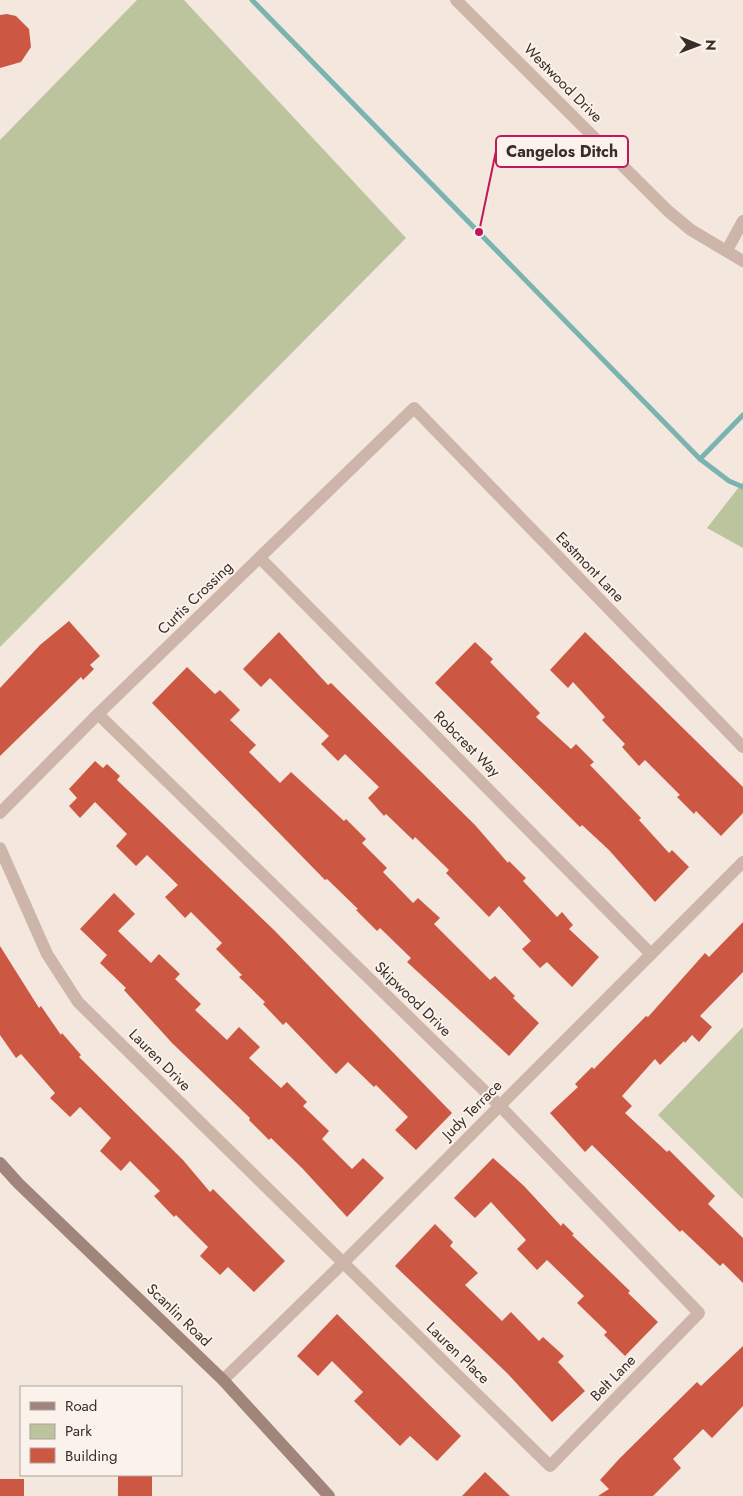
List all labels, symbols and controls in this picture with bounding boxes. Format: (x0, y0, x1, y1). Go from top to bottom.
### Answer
north arrow (673, 20, 723, 70)
street label: Westwood Drive (519, 39, 608, 128)
text: N (701, 39, 721, 51)
callout: Cangelos Ditch (496, 136, 628, 167)
text: Cangelos Ditch (506, 140, 618, 163)
street label: Eastmont Lane (551, 527, 630, 607)
street label: Curtis Crossing (152, 556, 238, 640)
street label: Robcrest Way (429, 706, 506, 783)
street label: Skipwood Drive (369, 956, 457, 1042)
street label: Lauren Drive (124, 1024, 196, 1096)
street label: Judy Terrace (436, 1075, 507, 1146)
street label: Scanlin Road (142, 1278, 216, 1352)
street label: Lauren Place (421, 1317, 495, 1389)
street label: Belt Lane (585, 1350, 641, 1406)
legend (20, 1386, 182, 1476)
text: Road (65, 1395, 97, 1417)
text: Park (65, 1420, 92, 1442)
text: Building (65, 1445, 117, 1467)

